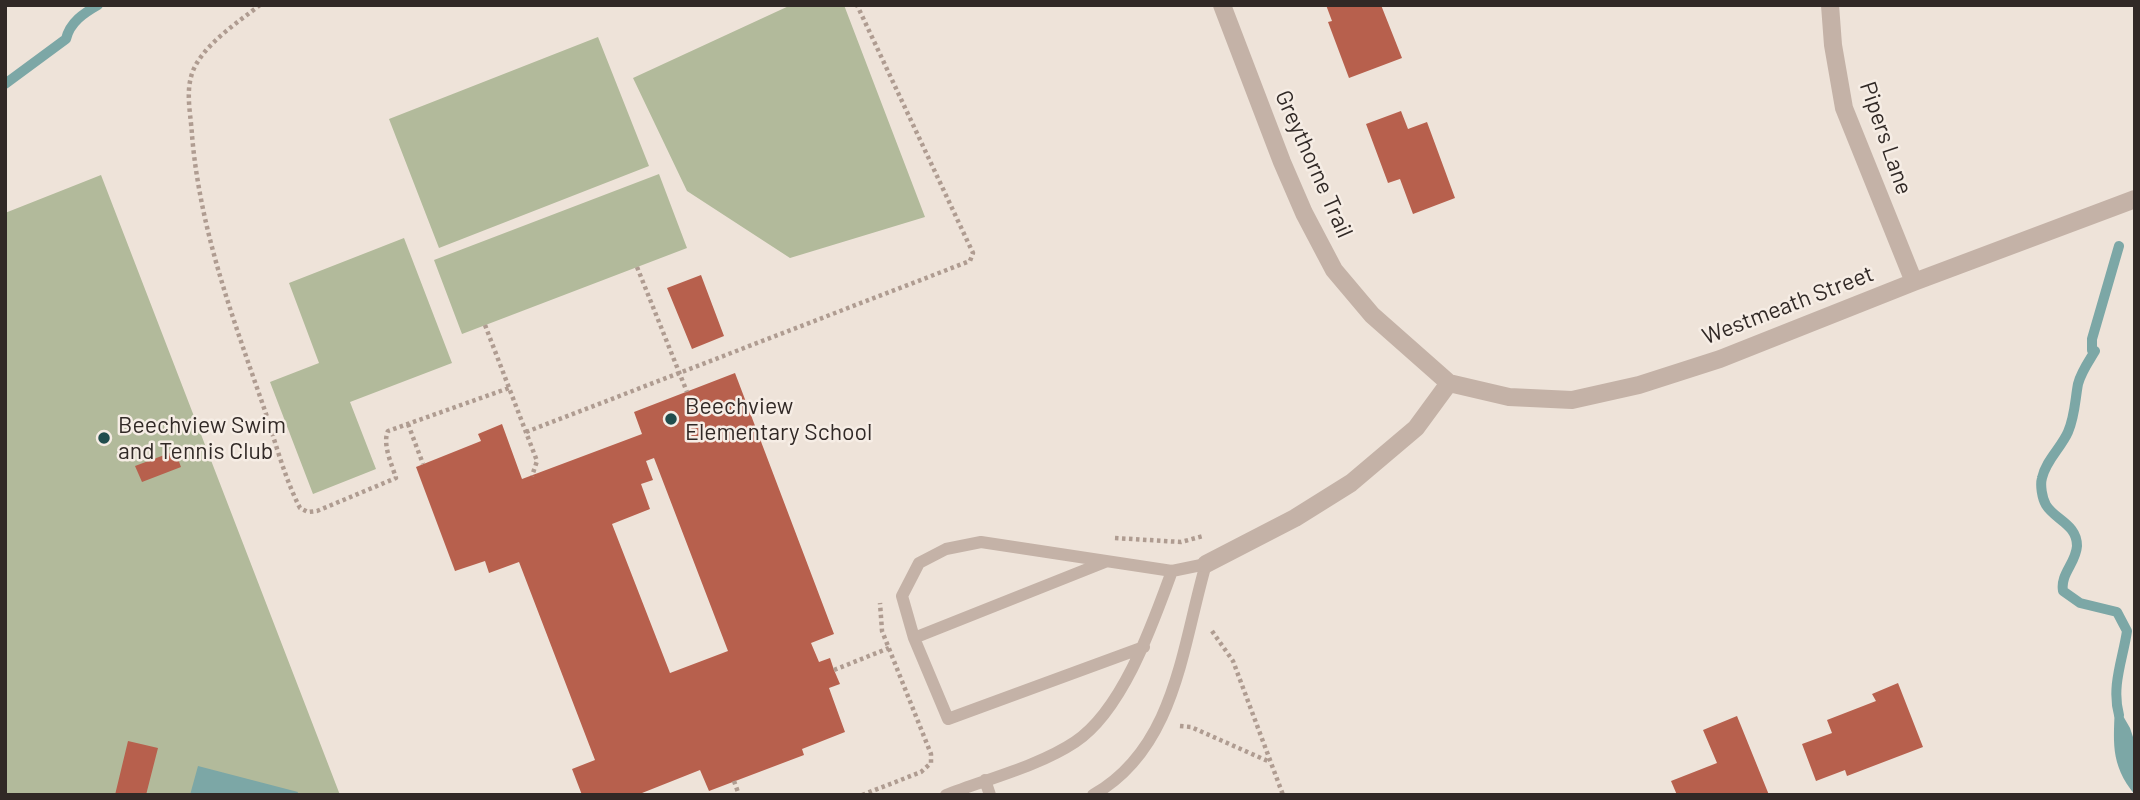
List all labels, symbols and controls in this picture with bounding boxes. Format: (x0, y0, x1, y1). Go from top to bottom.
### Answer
street label: Pipers Lane (1854, 78, 1918, 198)
street label: Greythorne Trail (1269, 86, 1359, 242)
street label: Westmeath Street (1698, 260, 1878, 350)
place label: Beechview Elementary School (685, 392, 872, 446)
place label: Beechview Swim and Tennis Club (118, 411, 286, 465)
marker: Beechview Elementary School (663, 411, 679, 427)
marker: Beechview Swim and Tennis Club (96, 430, 112, 446)

